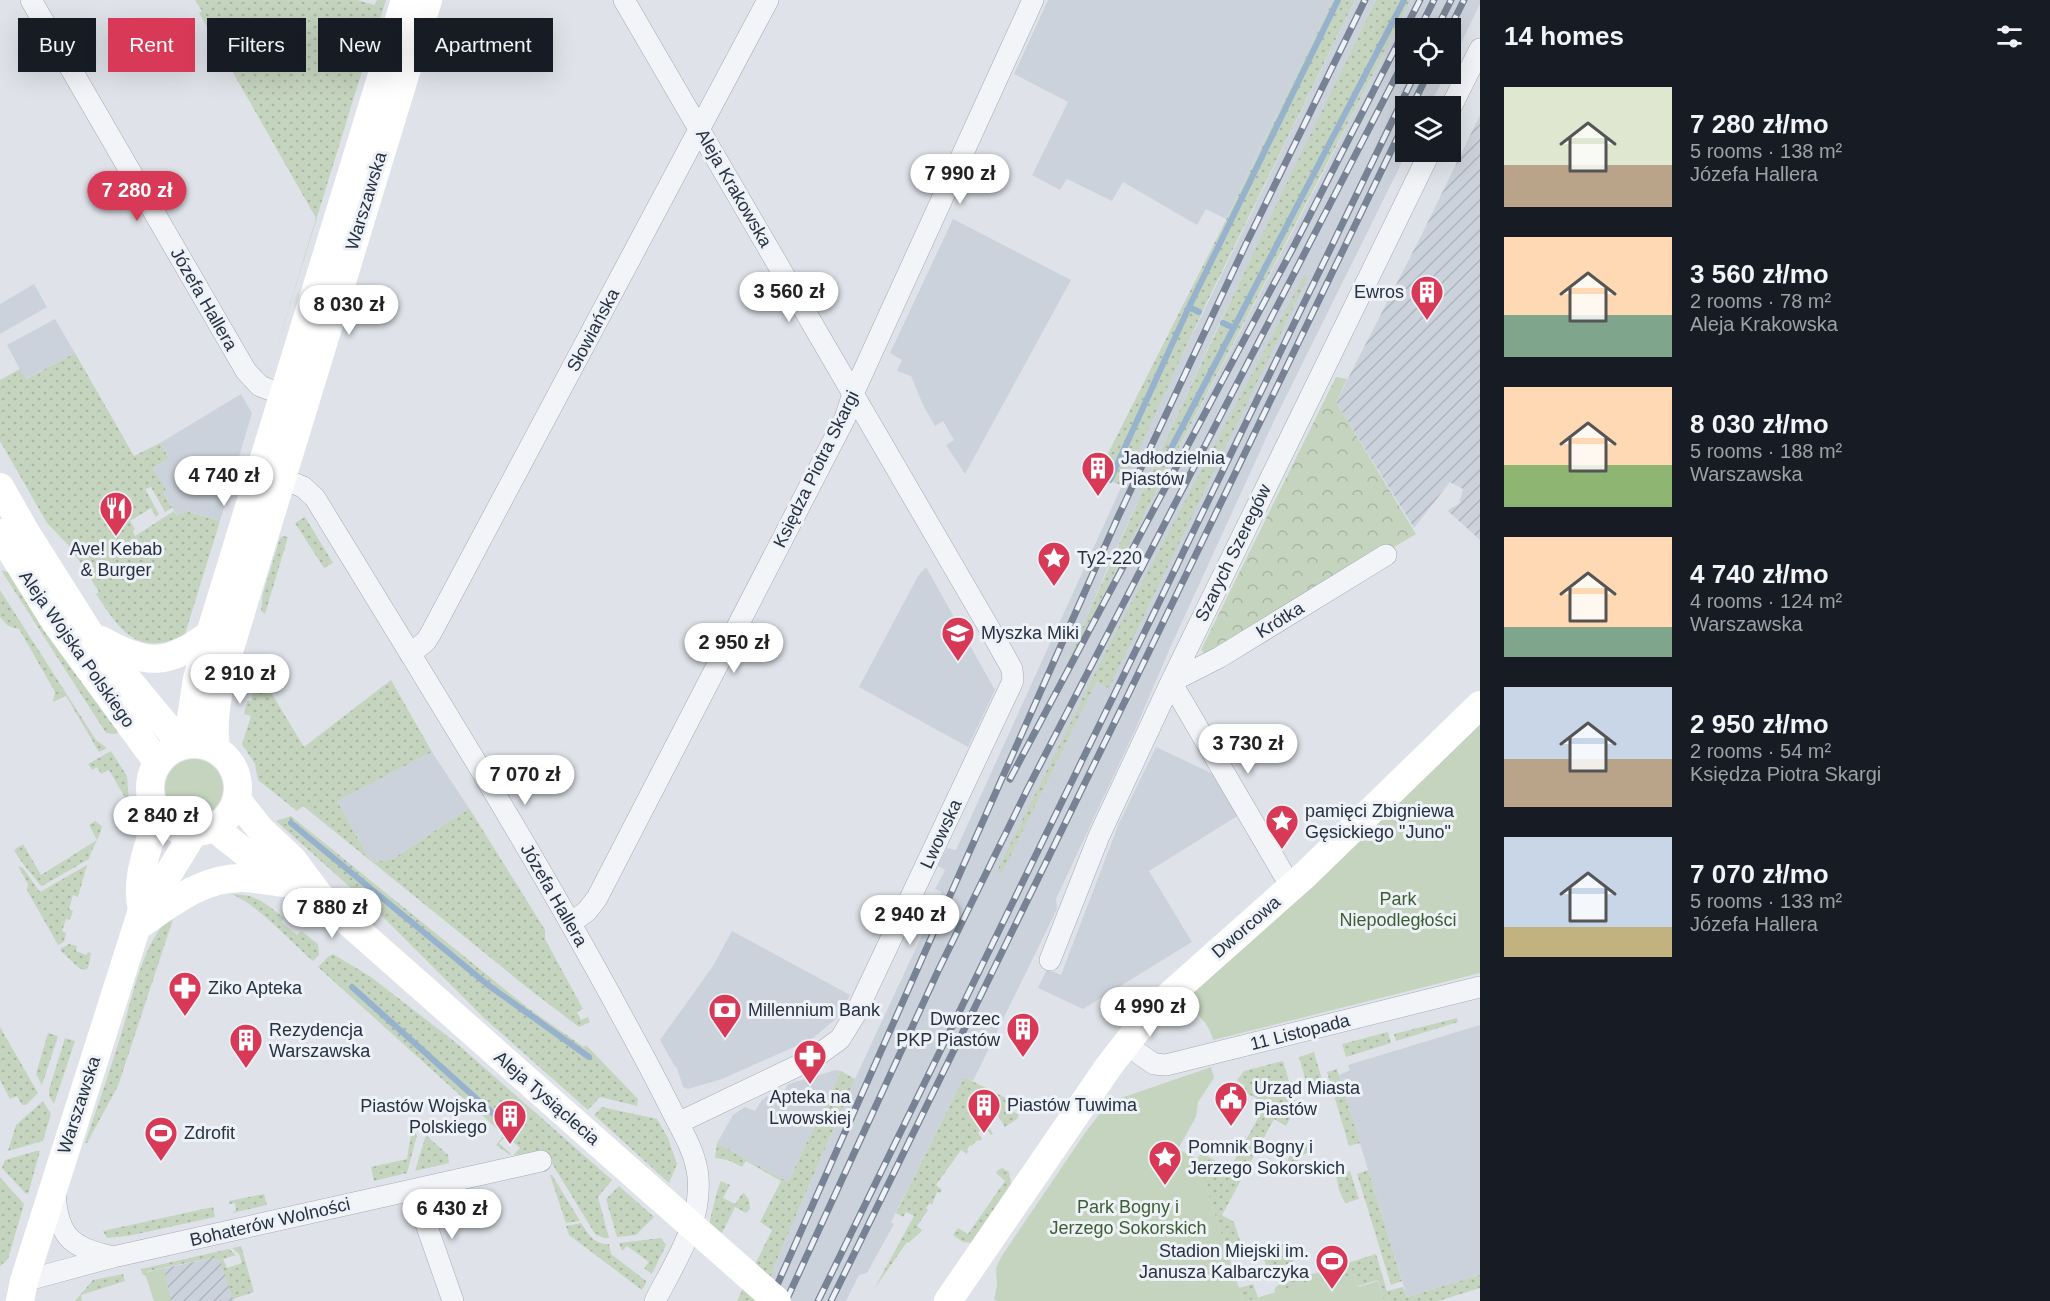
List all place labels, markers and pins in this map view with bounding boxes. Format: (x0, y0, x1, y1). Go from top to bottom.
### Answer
pin: 7 990 zł (898, 154, 1022, 205)
pin: 7 280 zł (75, 171, 199, 222)
pin: 3 560 zł (727, 272, 851, 323)
building icon: Ewros (1409, 274, 1445, 321)
place label: Ewros (1354, 282, 1404, 302)
pin: 8 030 zł (287, 285, 411, 336)
place label: Jadłodzielnia Piastów (1121, 448, 1226, 489)
building icon: Jadłodzielnia Piastów (1080, 450, 1116, 497)
pin: 4 740 zł (162, 456, 286, 507)
restaurant icon: Ave! Kebab & Burger (98, 490, 134, 537)
place label: Ave! Kebab & Burger (70, 539, 162, 580)
place icon: Ty2-220 (1036, 540, 1072, 587)
place label: Ty2-220 (1077, 548, 1142, 568)
school or university icon: Myszka Miki (940, 615, 976, 662)
pin: 2 950 zł (672, 623, 796, 674)
place label: Myszka Miki (981, 623, 1079, 643)
pin: 2 910 zł (178, 654, 302, 705)
pin: 3 730 zł (1186, 724, 1310, 775)
pin: 7 070 zł (463, 755, 587, 806)
pin: 2 840 zł (101, 796, 225, 847)
place label: pamięci Zbigniewa Gęsickiego "Juno" (1305, 801, 1455, 842)
place icon: pamięci Zbigniewa Gęsickiego "Juno" (1264, 803, 1300, 850)
pin: 7 880 zł (270, 888, 394, 939)
pin: 2 940 zł (848, 895, 972, 946)
pharmacy icon: Ziko Apteka (167, 970, 203, 1017)
place label: Ziko Apteka (208, 978, 303, 998)
pin: 4 990 zł (1088, 987, 1212, 1038)
bank icon: Millennium Bank (707, 992, 743, 1039)
place label: Millennium Bank (748, 1000, 881, 1020)
place label: Dworzec PKP Piastów (896, 1009, 1001, 1050)
building icon: Dworzec PKP Piastów (1005, 1011, 1041, 1058)
place label: Rezydencja Warszawska (269, 1020, 371, 1061)
building icon: Rezydencja Warszawska (228, 1022, 264, 1069)
pharmacy icon: Apteka na Lwowskiej (792, 1038, 828, 1085)
place label: Urząd Miasta Piastów (1254, 1078, 1361, 1119)
public building icon: Urząd Miasta Piastów (1213, 1080, 1249, 1127)
place label: Apteka na Lwowskiej (769, 1087, 852, 1128)
building icon: Piastów Tuwima (966, 1087, 1002, 1134)
place label: Piastów Tuwima (1007, 1095, 1138, 1115)
place label: Piastów Wojska Polskiego (360, 1096, 488, 1137)
building icon: Piastów Wojska Polskiego (492, 1098, 528, 1145)
sports icon: Zdrofit (143, 1115, 179, 1162)
place label: Zdrofit (184, 1123, 235, 1143)
place label: Pomnik Bogny i Jerzego Sokorskich (1188, 1137, 1345, 1178)
place icon: Pomnik Bogny i Jerzego Sokorskich (1147, 1139, 1183, 1186)
pin: 6 430 zł (390, 1189, 514, 1240)
place label: Stadion Miejski im. Janusza Kalbarczyka (1139, 1241, 1310, 1282)
sports icon: Stadion Miejski im. Janusza Kalbarczyka (1314, 1243, 1350, 1290)

